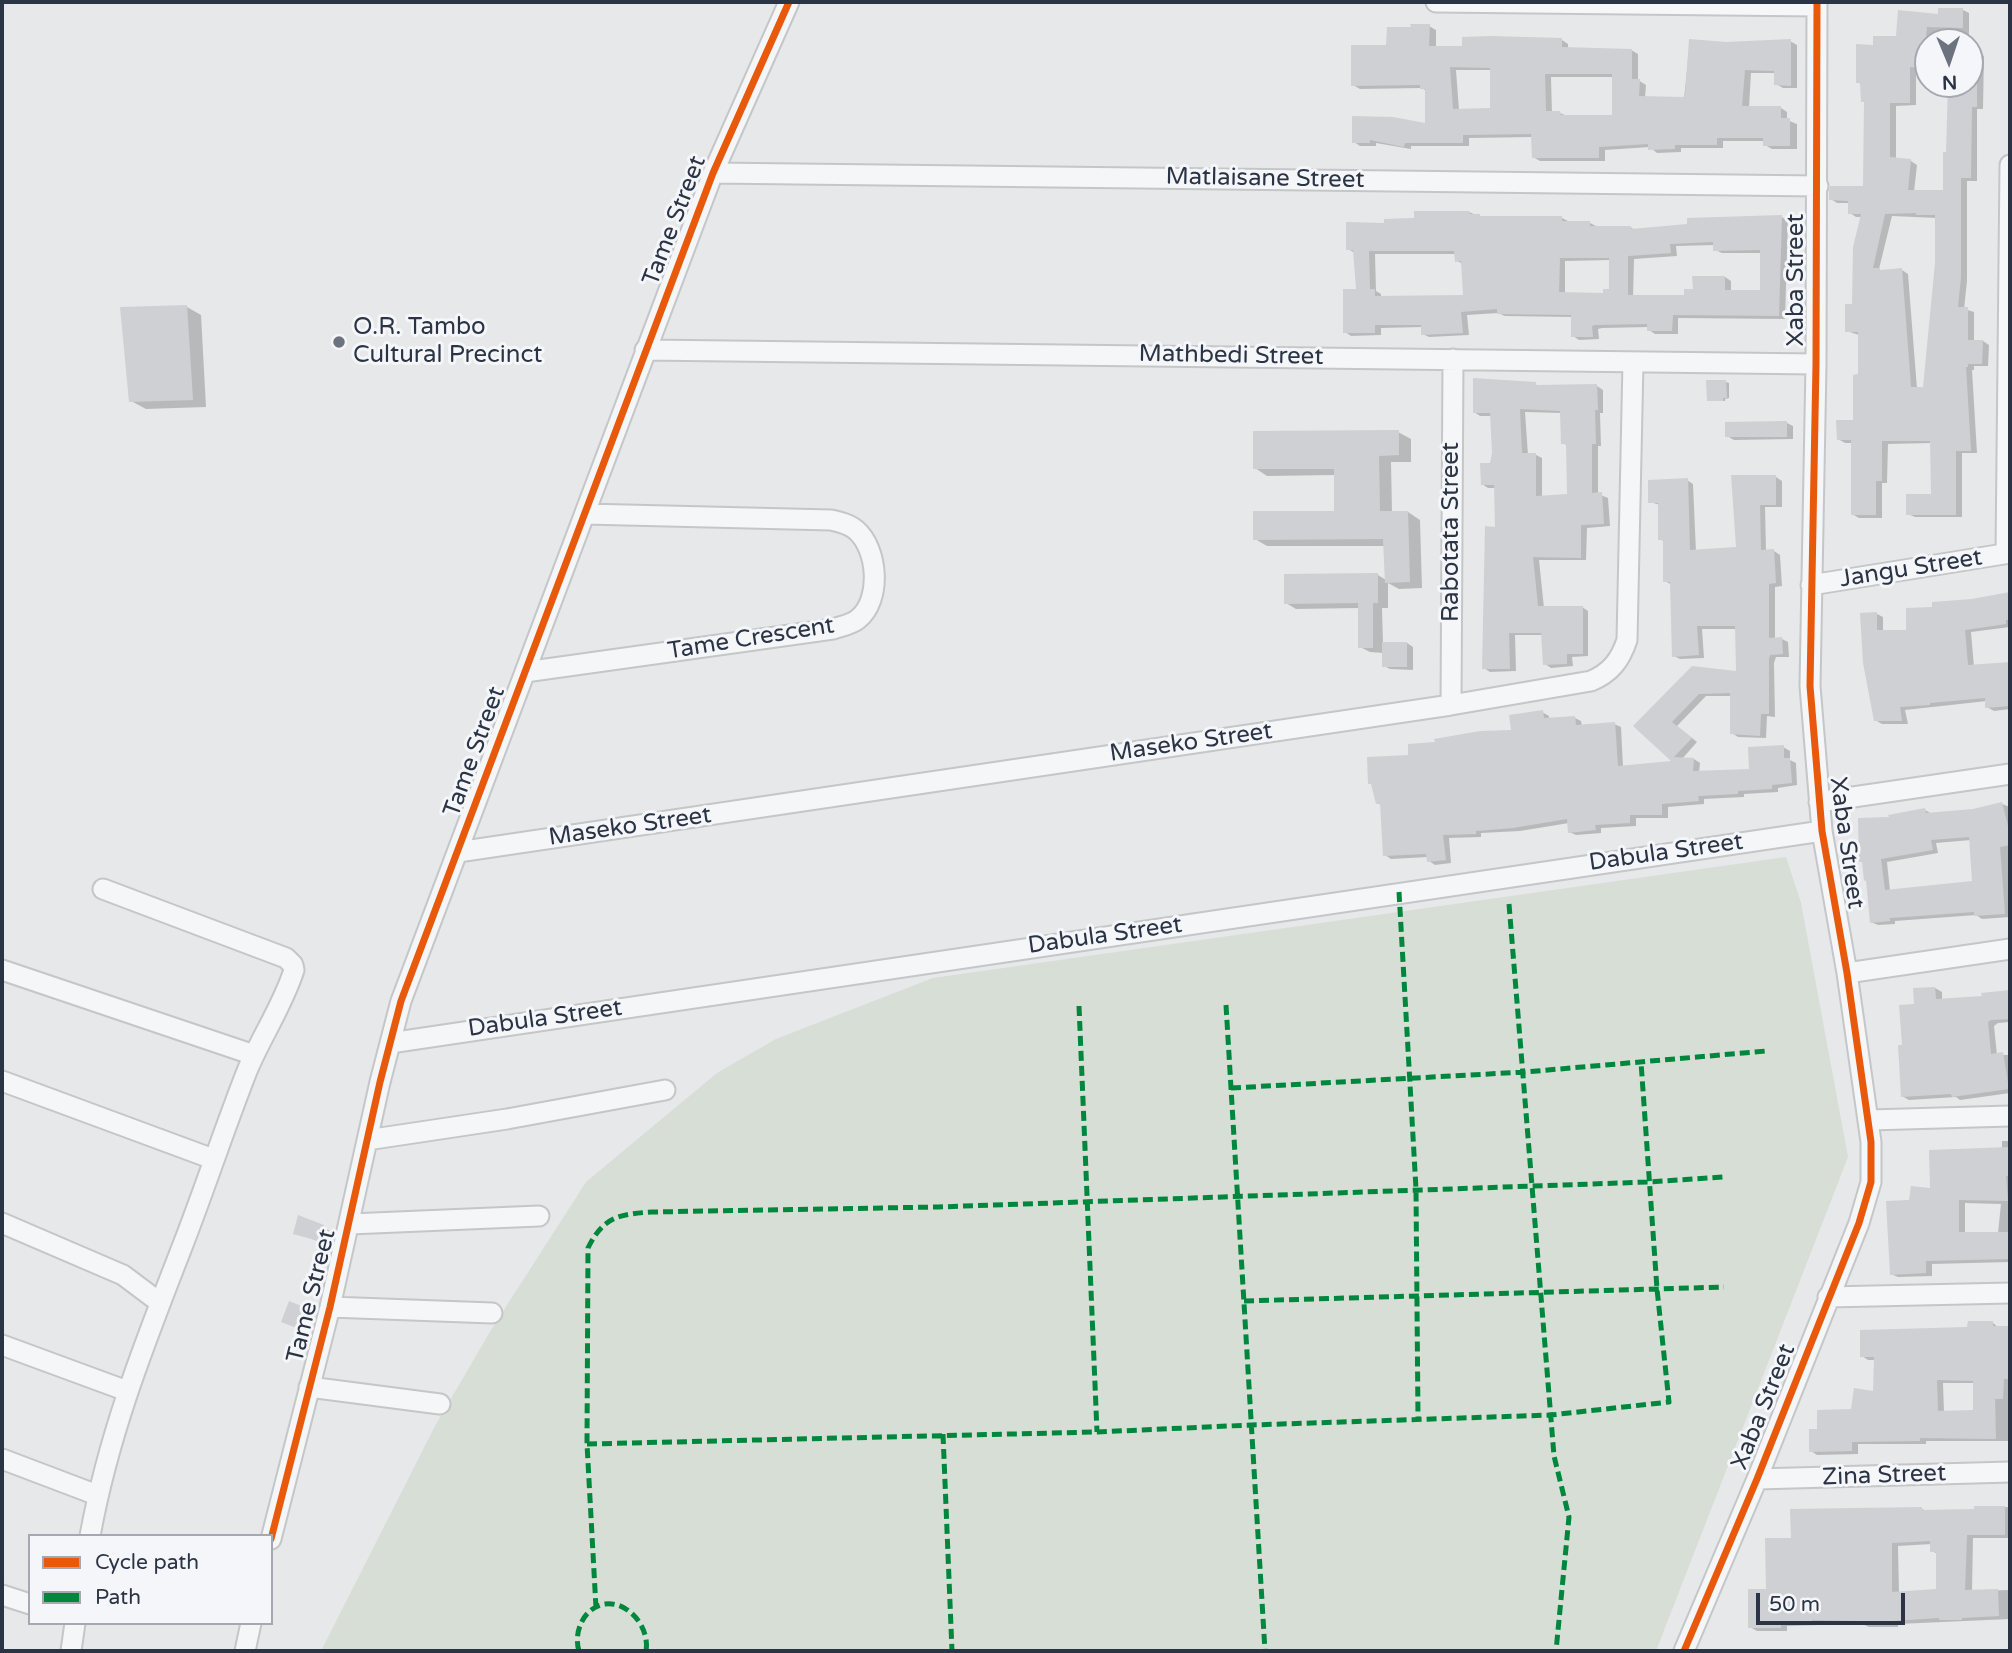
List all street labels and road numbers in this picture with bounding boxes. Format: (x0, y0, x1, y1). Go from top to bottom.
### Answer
street label: Tame Street (637, 152, 713, 290)
street label: Matlaisane Street (1165, 163, 1365, 195)
street label: Xaba Street (1783, 214, 1811, 346)
street label: Mathbedi Street (1138, 340, 1324, 372)
street label: Rabotata Street (1438, 442, 1466, 622)
street label: Jangu Street (1838, 544, 1984, 594)
street label: Tame Crescent (666, 612, 836, 666)
street label: Tame Street (438, 683, 512, 821)
street label: Maseko Street (1108, 717, 1274, 769)
street label: Xaba Street (1822, 775, 1870, 911)
street label: Maseko Street (547, 801, 713, 853)
street label: Dabula Street (1587, 828, 1745, 878)
street label: Dabula Street (1026, 911, 1184, 961)
street label: Dabula Street (466, 994, 624, 1044)
street label: Tame Street (282, 1226, 342, 1366)
street label: Xaba Street (1726, 1340, 1802, 1474)
street label: Zina Street (1821, 1459, 1947, 1493)

